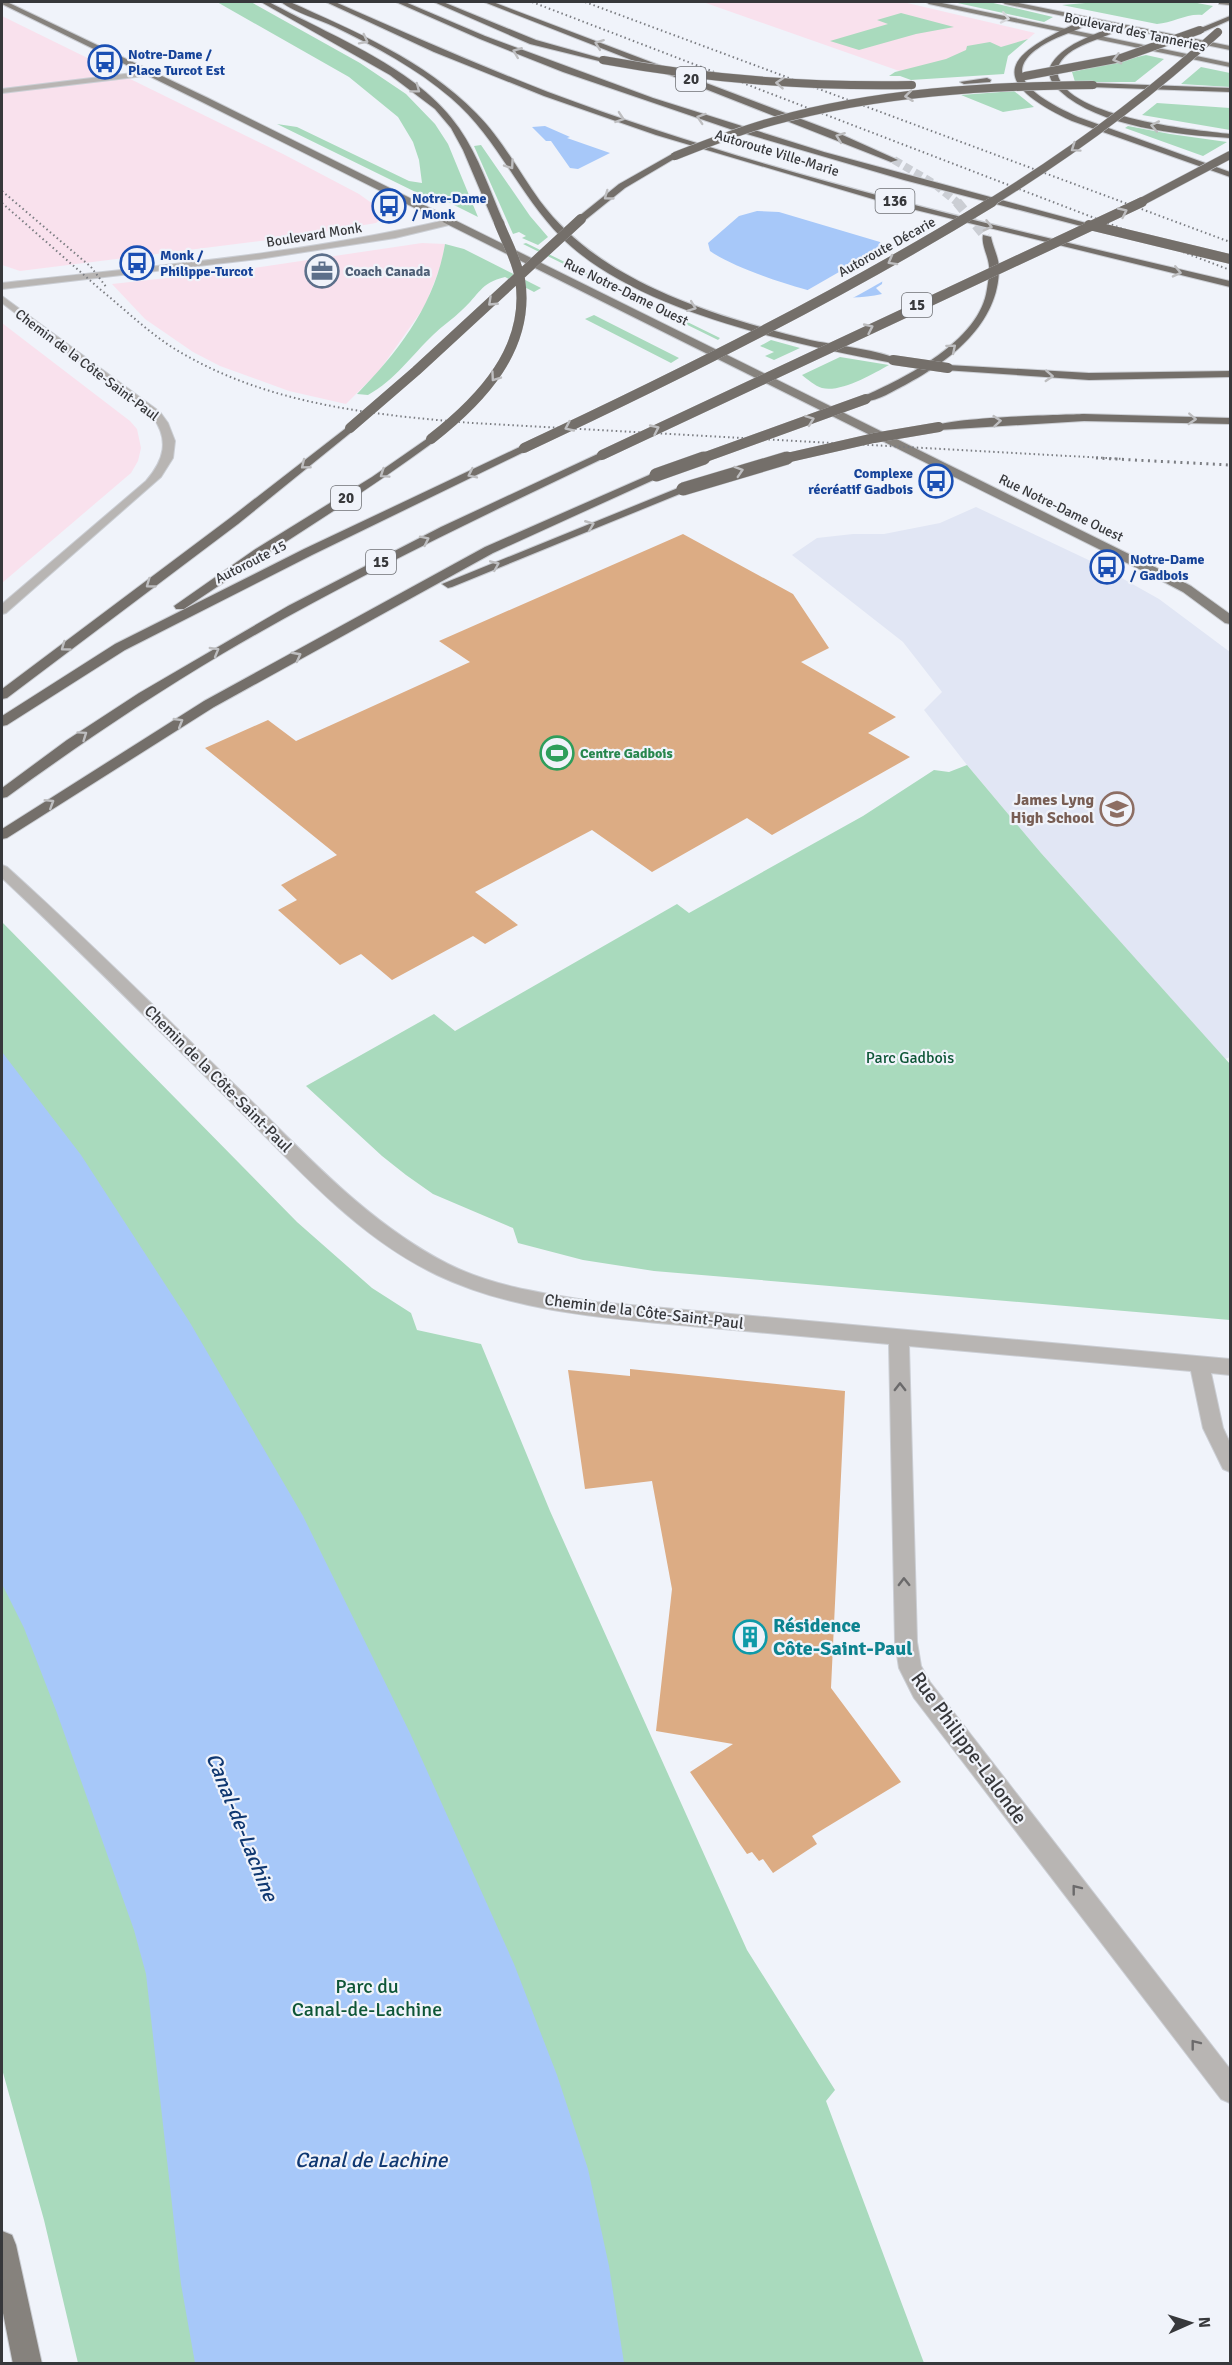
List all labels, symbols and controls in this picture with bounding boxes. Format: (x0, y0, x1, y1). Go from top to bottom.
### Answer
street label: Boulevard des Tanneries (1063, 9, 1207, 55)
one-way arrow (1000, 11, 1010, 24)
one-way arrow (357, 33, 368, 44)
one-way arrow (594, 39, 605, 51)
bus stop icon: Notre-Dame / Place Turcot Est (87, 44, 123, 80)
place label: Notre-Dame / Place Turcot Est (128, 46, 226, 79)
one-way arrow (513, 47, 524, 59)
one-way arrow (1112, 51, 1122, 64)
road number: 20 (676, 67, 706, 91)
one-way arrow (776, 77, 785, 90)
one-way arrow (409, 82, 420, 93)
one-way arrow (904, 89, 913, 101)
one-way arrow (614, 110, 625, 123)
one-way arrow (696, 113, 707, 125)
one-way arrow (1151, 120, 1161, 133)
street label: Autoroute Ville-Marie (713, 126, 841, 180)
one-way arrow (835, 131, 846, 144)
one-way arrow (1070, 141, 1081, 152)
one-way arrow (503, 158, 514, 169)
bus stop icon: Notre-Dame / Monk (371, 188, 407, 224)
one-way arrow (604, 189, 615, 200)
road number: 136 (876, 189, 914, 213)
place label: Notre-Dame / Monk (412, 190, 487, 223)
one-way arrow (1116, 207, 1127, 219)
street label: Autoroute Décarie (835, 213, 939, 281)
street label: Boulevard Monk (265, 219, 363, 251)
one-way arrow (983, 219, 993, 232)
bus stop icon: Monk / Philippe-Turcot (119, 245, 155, 281)
place label: Monk / Philippe-Turcot (160, 247, 254, 280)
office icon: Coach Canada (304, 253, 340, 289)
street label: Rue Notre-Dame Ouest (561, 254, 691, 330)
one-way arrow (888, 254, 898, 265)
place label: Coach Canada (345, 263, 430, 280)
one-way arrow (1172, 265, 1182, 278)
road number: 15 (902, 293, 932, 317)
one-way arrow (488, 295, 499, 306)
one-way arrow (686, 300, 697, 312)
street label: Chemin de la Côte-Saint-Paul (12, 305, 162, 425)
one-way arrow (863, 323, 874, 335)
one-way arrow (945, 345, 956, 356)
one-way arrow (1044, 369, 1053, 382)
one-way arrow (491, 370, 502, 381)
one-way arrow (1188, 413, 1197, 426)
one-way arrow (804, 415, 815, 428)
one-way arrow (993, 415, 1002, 428)
one-way arrow (565, 420, 576, 432)
one-way arrow (649, 425, 660, 437)
one-way arrow (301, 458, 312, 469)
bus stop icon: Complexe récréatif Gadbois (918, 463, 954, 499)
one-way arrow (733, 465, 744, 478)
place label: Complexe récréatif Gadbois (808, 465, 913, 498)
one-way arrow (467, 466, 478, 478)
one-way arrow (380, 467, 391, 478)
street label: Rue Notre-Dame Ouest (996, 470, 1126, 546)
road number: 20 (331, 486, 361, 510)
one-way arrow (584, 520, 595, 532)
one-way arrow (418, 536, 429, 547)
street label: Autoroute 15 (212, 537, 290, 587)
bus stop icon: Notre-Dame / Gadbois (1089, 549, 1125, 585)
road number: 15 (366, 550, 396, 574)
place label: Notre-Dame / Gadbois (1130, 551, 1205, 584)
one-way arrow (488, 560, 499, 572)
one-way arrow (146, 577, 157, 588)
one-way arrow (60, 640, 71, 651)
one-way arrow (209, 647, 220, 658)
one-way arrow (291, 652, 302, 663)
one-way arrow (173, 718, 183, 729)
one-way arrow (76, 731, 87, 742)
sports icon: Centre Gadbois (539, 735, 575, 771)
place label: Centre Gadbois (580, 745, 673, 762)
place label: James Lyng High School (1011, 790, 1094, 828)
school or university icon: James Lyng High School (1099, 791, 1135, 827)
one-way arrow (44, 799, 55, 810)
street label: Chemin de la Côte-Saint-Paul (140, 1001, 296, 1157)
park label: Parc Gadbois (866, 1048, 954, 1068)
street label: Chemin de la Côte-Saint-Paul (543, 1290, 745, 1334)
one-way arrow (894, 1383, 906, 1392)
one-way arrow (898, 1578, 911, 1587)
place label: Résidence Côte-Saint-Paul (773, 1613, 913, 1661)
building icon: Résidence Côte-Saint-Paul (732, 1619, 768, 1655)
street label: Rue Philippe-Lalonde (905, 1667, 1033, 1829)
water label: Canal-de-Lachine (200, 1749, 284, 1906)
one-way arrow (1072, 1885, 1083, 1896)
park label: Parc du Canal-de-Lachine (292, 1974, 442, 2022)
one-way arrow (1191, 2039, 1202, 2050)
water label: Canal de Lachine (295, 2147, 449, 2173)
north arrow (1160, 2293, 1220, 2353)
text: N (1194, 2316, 1214, 2328)

